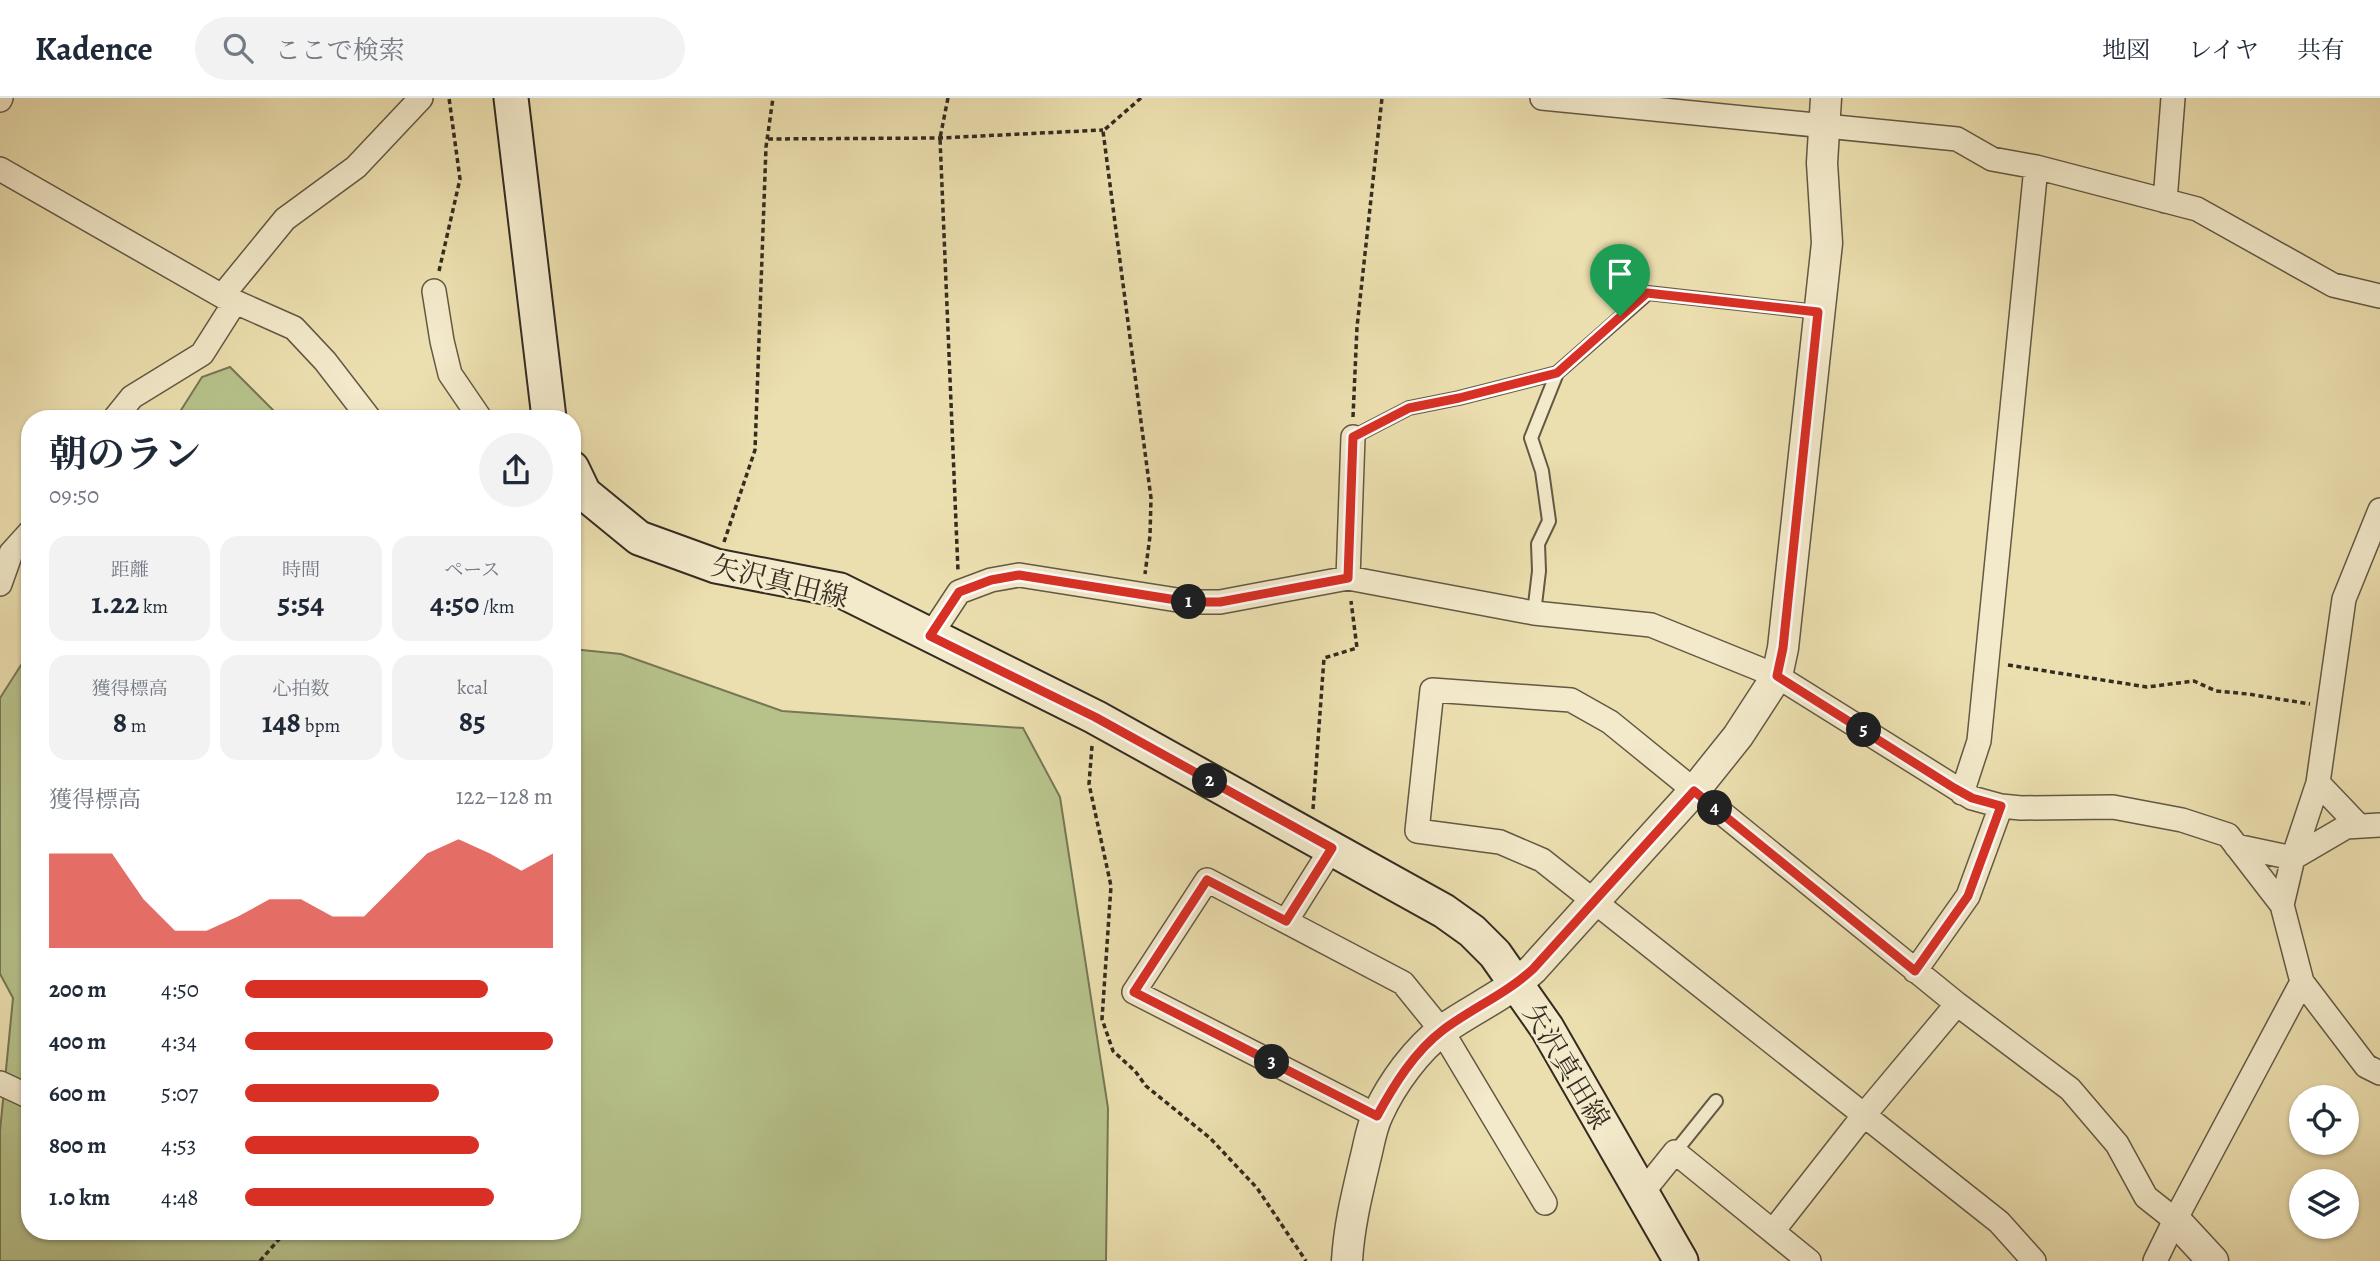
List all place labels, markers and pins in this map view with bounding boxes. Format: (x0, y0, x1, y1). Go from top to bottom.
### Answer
pin (1590, 244, 1650, 316)
pin: 1 (1172, 584, 1206, 620)
pin: 5 (1846, 712, 1882, 748)
pin: 2 (1192, 764, 1228, 798)
pin: 4 (1698, 790, 1732, 826)
pin: 3 (1254, 1044, 1290, 1080)

